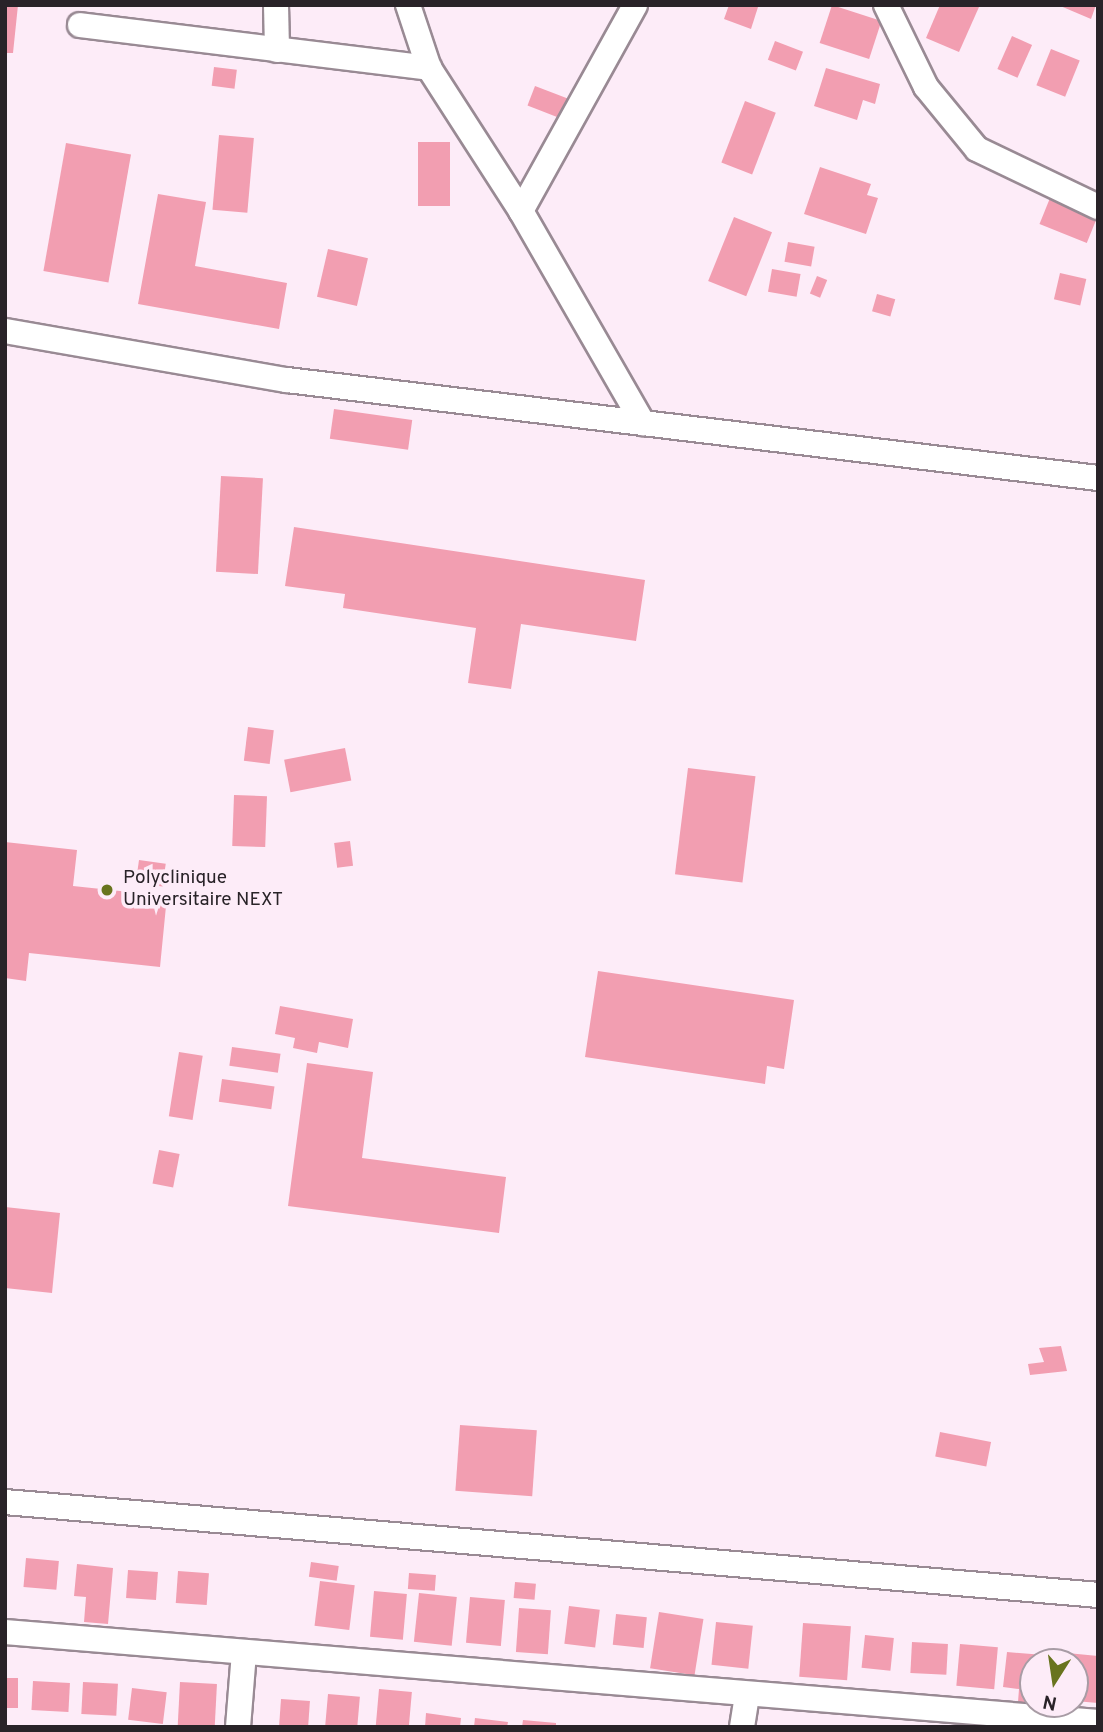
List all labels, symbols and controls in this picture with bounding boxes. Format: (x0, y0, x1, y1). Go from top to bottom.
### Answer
place label: Polyclinique Universitaire NEXT (123, 868, 283, 912)
marker: Polyclinique Universitaire NEXT (97, 880, 117, 900)
north arrow (1019, 1648, 1089, 1718)
text: N (1041, 1688, 1059, 1715)

